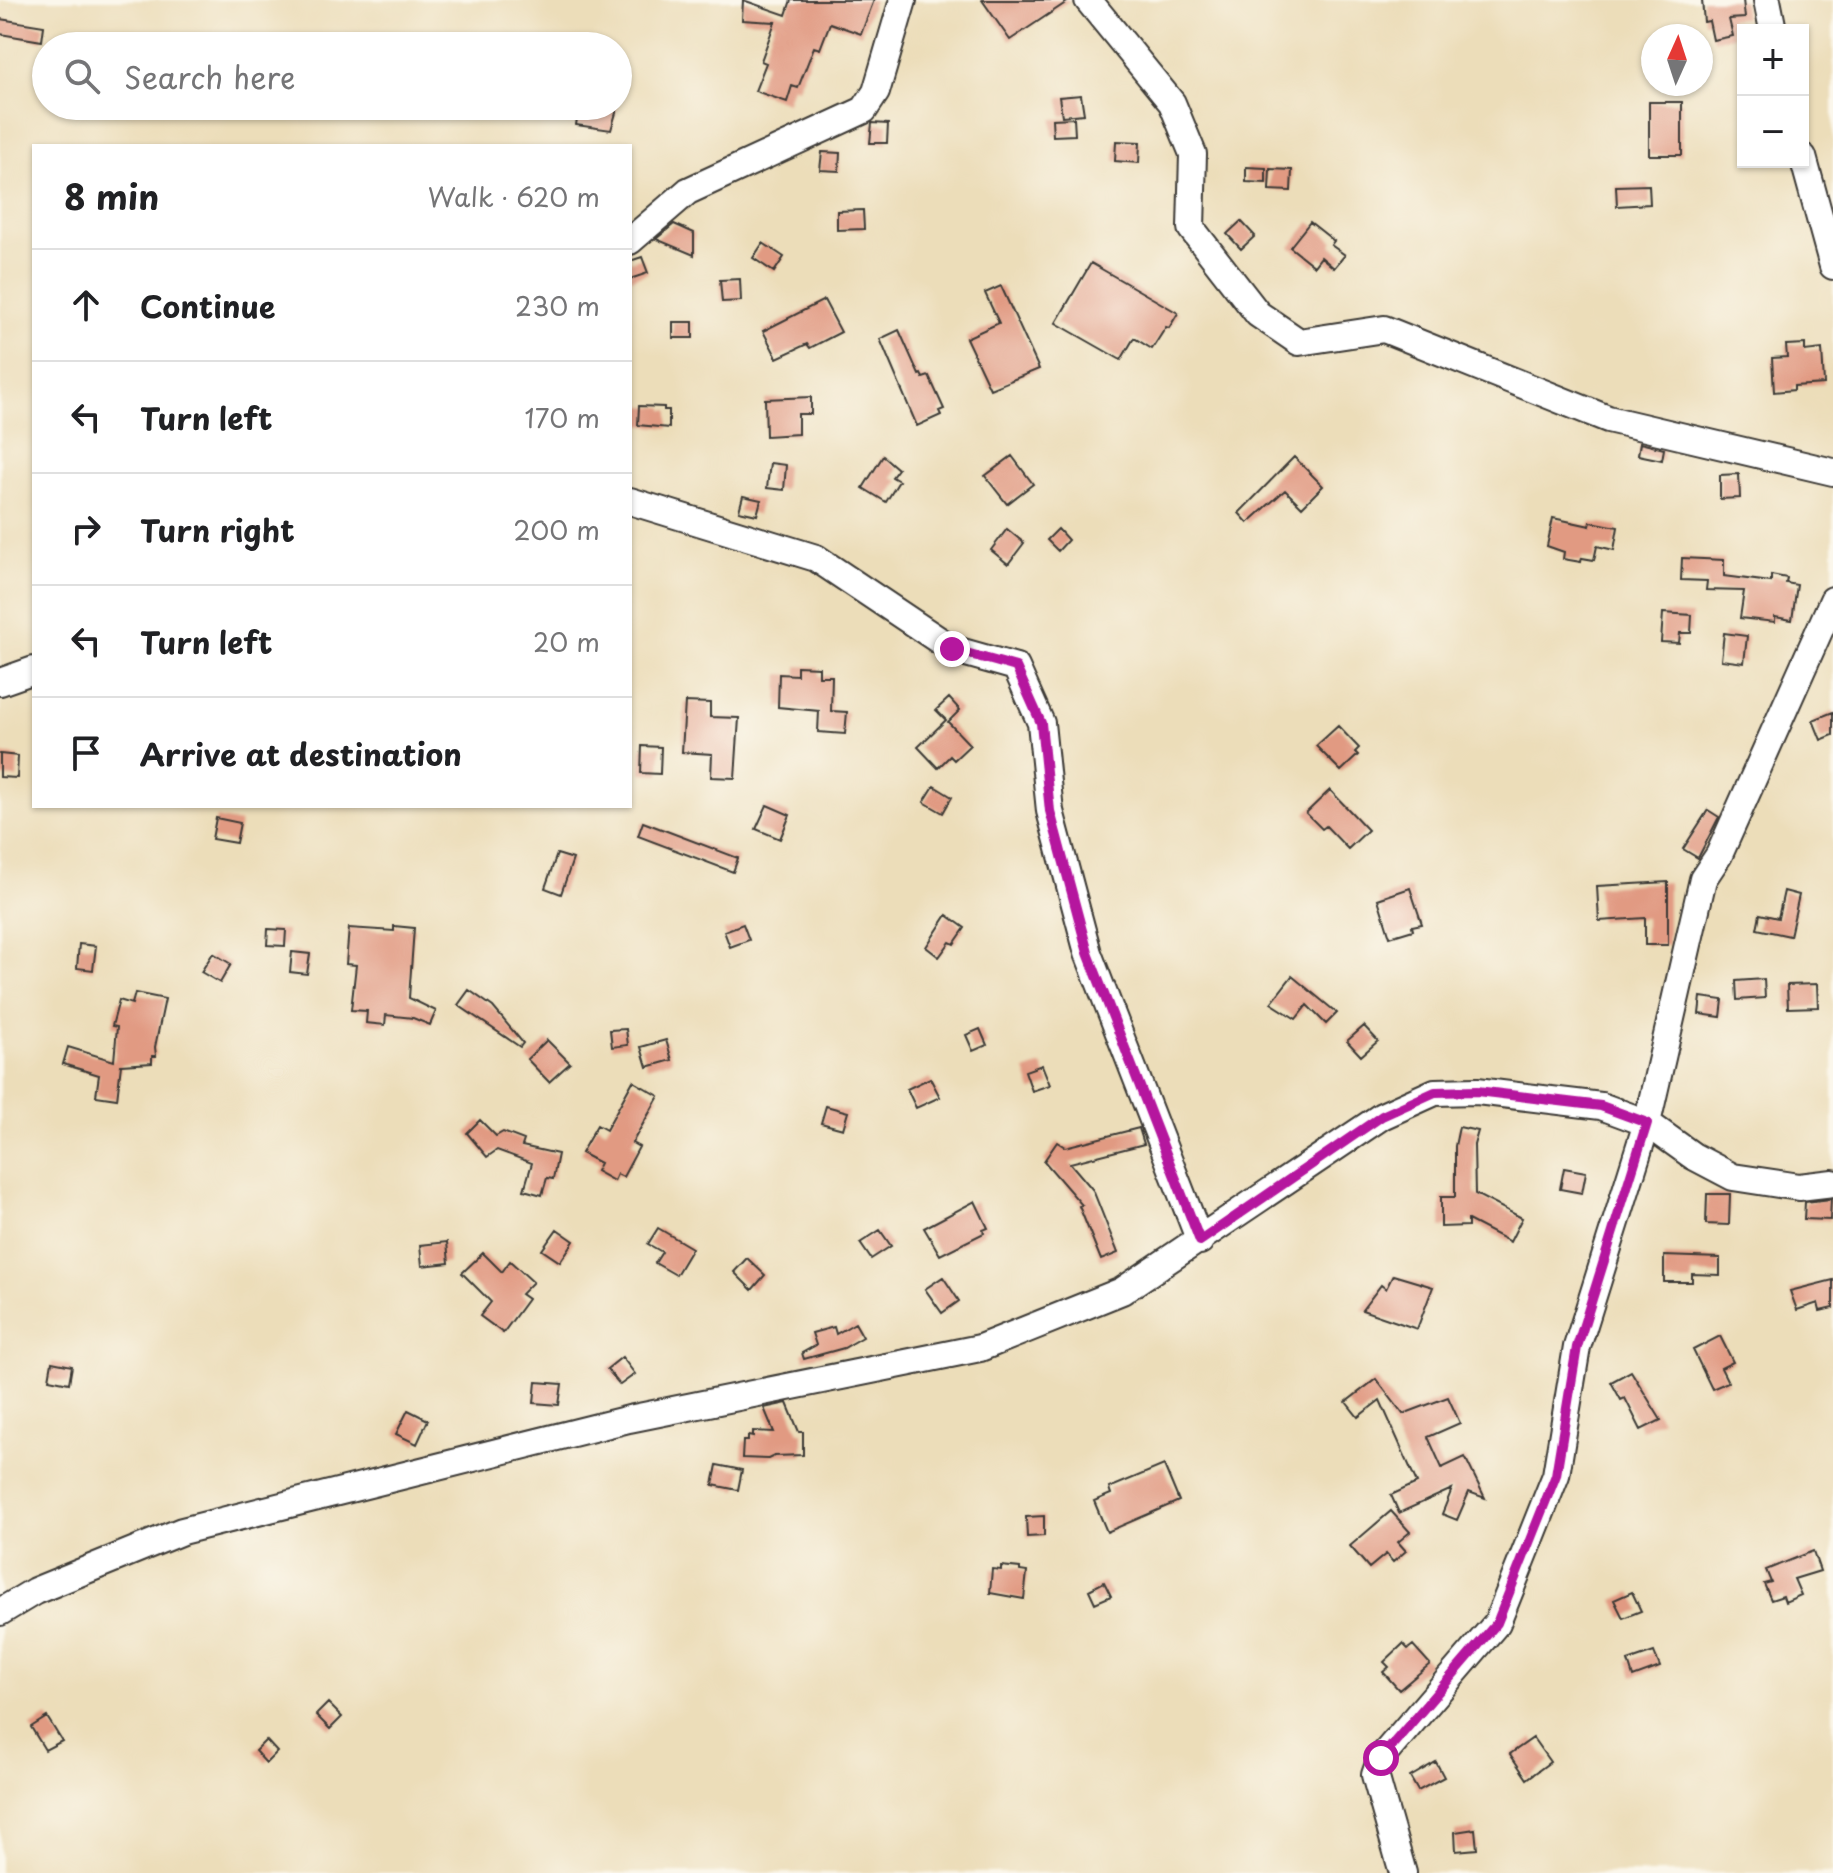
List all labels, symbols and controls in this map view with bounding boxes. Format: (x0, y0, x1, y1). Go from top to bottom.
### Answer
north arrow (1641, 24, 1713, 96)
map controls (1737, 24, 1809, 168)
button: + (1737, 24, 1809, 96)
search box (32, 32, 632, 120)
icon: search (60, 54, 104, 98)
text: Search here (124, 54, 296, 99)
button: − (1737, 96, 1809, 168)
text: 8 min (64, 170, 159, 222)
text: Walk · 620 m (428, 177, 600, 216)
icon: ahead (64, 283, 108, 327)
text: Continue (140, 283, 275, 328)
text: 230 m (515, 286, 600, 325)
icon: left (64, 395, 108, 439)
text: Turn left (140, 395, 272, 440)
text: 170 m (525, 398, 600, 437)
icon: right (64, 507, 108, 551)
text: Turn right (140, 507, 295, 552)
text: 200 m (513, 510, 600, 549)
icon: left (64, 619, 108, 663)
text: Turn left (140, 619, 272, 664)
text: 20 m (533, 622, 600, 661)
route end (934, 631, 970, 667)
icon: arrive (64, 731, 108, 775)
text: Arrive at destination (140, 731, 462, 776)
route start (1363, 1740, 1399, 1776)

